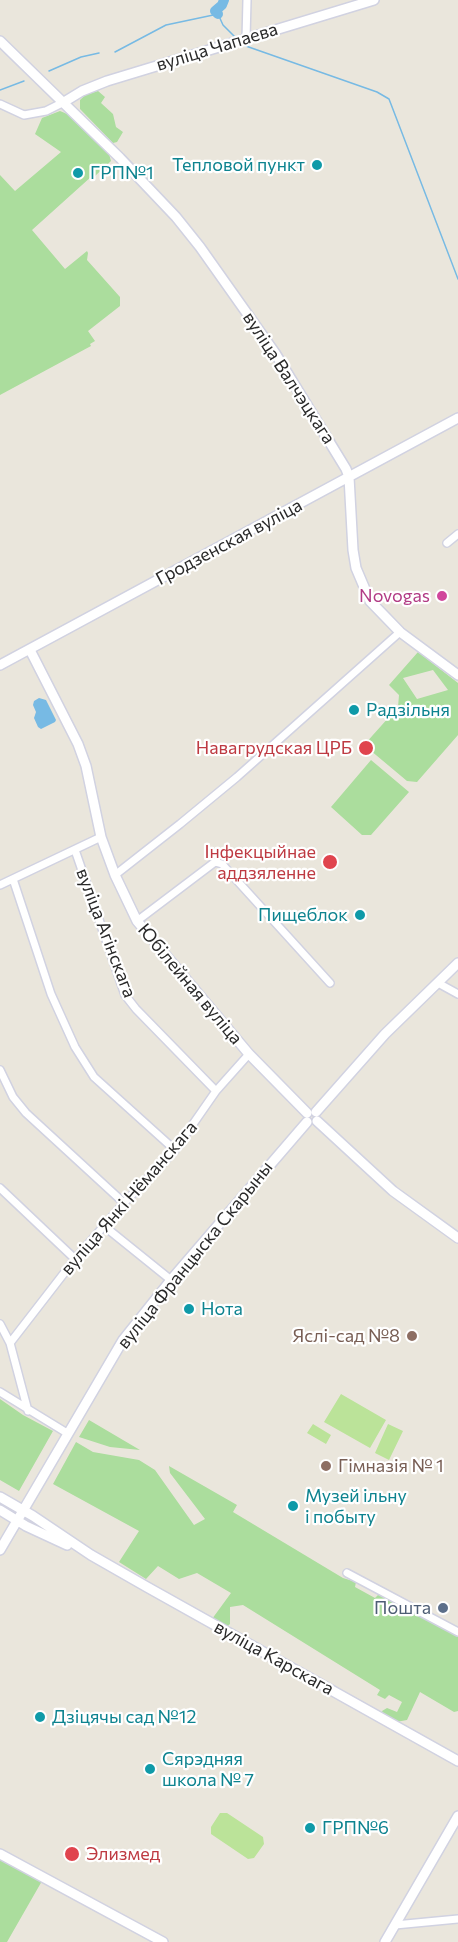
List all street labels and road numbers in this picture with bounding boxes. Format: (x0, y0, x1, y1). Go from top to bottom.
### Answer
street label: вуліца Чапаева (154, 18, 280, 76)
street label: вуліца Валчэцкага (238, 308, 340, 448)
street label: Гродзенская вуліца (152, 494, 306, 590)
street label: вуліца Агінскага (71, 865, 141, 1001)
street label: Юбілейная вуліца (133, 919, 247, 1049)
street label: вуліца Янкі Нёманскага (56, 1117, 202, 1279)
street label: вуліца Францыска Скарыны (113, 1157, 277, 1353)
street label: вуліца Карскага (210, 1616, 338, 1700)

